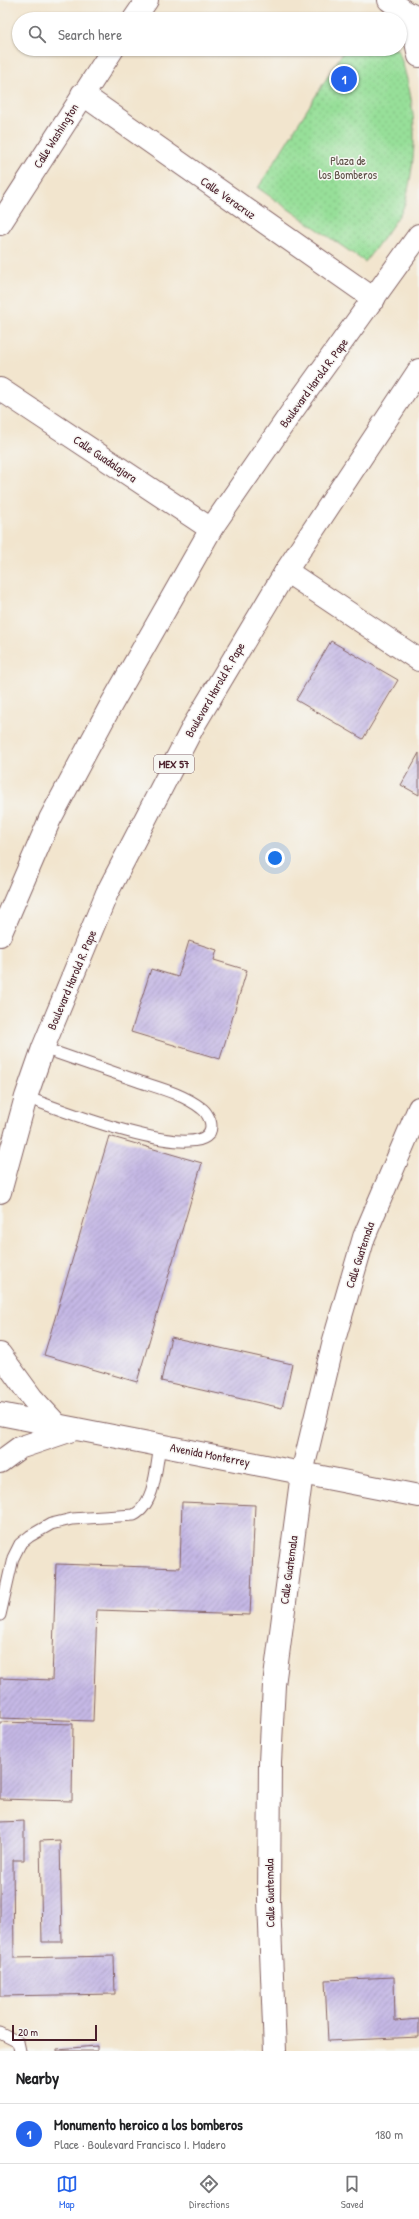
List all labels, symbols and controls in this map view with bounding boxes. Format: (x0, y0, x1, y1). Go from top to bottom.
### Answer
search box (12, 12, 407, 56)
icon: search (26, 23, 48, 45)
text: Search here (58, 24, 122, 45)
pin: 1 (331, 64, 357, 94)
street label: Calle Washington (29, 100, 82, 171)
park label: Plaza de los Bomberos (319, 152, 378, 183)
street label: Calle Veracruz (197, 172, 259, 223)
street label: Boulevard Harold R. Pape (275, 334, 352, 431)
street label: Calle Guadalajara (70, 431, 141, 486)
street label: Boulevard Harold R. Pape (180, 639, 249, 740)
road number: MEX 57 (154, 755, 194, 773)
your location (265, 848, 285, 868)
street label: Boulevard Harold R. Pape (43, 927, 100, 1032)
street label: Calle Guatemala (341, 1219, 378, 1290)
street label: Avenida Monterrey (169, 1438, 252, 1471)
street label: Calle Guatemala (275, 1534, 302, 1605)
street label: Calle Guatemala (260, 1858, 279, 1928)
scale bar (12, 2023, 97, 2042)
text: 20 m (18, 2025, 38, 2039)
text: Nearby (16, 2066, 59, 2089)
text: Monumento heroico a los bomberos (54, 2114, 243, 2135)
text: 1 (27, 2125, 31, 2143)
text: 180 m (375, 2125, 403, 2143)
text: Place · Boulevard Francisco I. Madero (54, 2135, 226, 2153)
tab: Map (56, 2173, 78, 2211)
tab: Directions (189, 2173, 230, 2211)
tab: Saved (341, 2173, 363, 2211)

